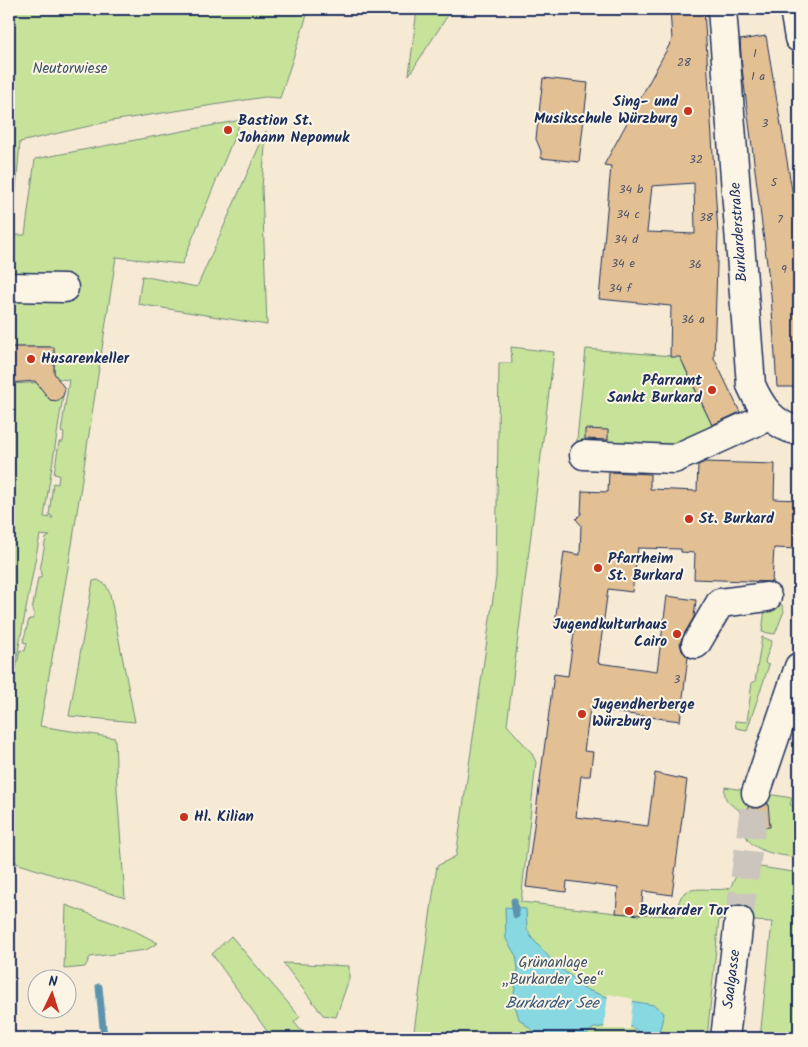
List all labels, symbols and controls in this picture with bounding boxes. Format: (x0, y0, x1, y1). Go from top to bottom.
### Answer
house number: 1 (753, 44, 757, 63)
house number: 28 (677, 53, 692, 72)
park label: Neutorwiese (32, 57, 108, 81)
house number: 1 a (751, 67, 765, 86)
place label: Sing- und Musikschule Würzburg (534, 90, 679, 131)
marker: Sing- und Musikschule Würzburg (682, 105, 694, 117)
place label: Bastion St. Johann Nepomuk (238, 109, 350, 150)
house number: 3 (762, 114, 769, 133)
marker: Bastion St. Johann Nepomuk (222, 124, 234, 136)
house number: 32 (689, 150, 703, 169)
house number: 5 (771, 173, 779, 192)
house number: 34 b (619, 180, 644, 199)
street label: Burkarderstraße (724, 181, 754, 283)
house number: 34 c (616, 205, 640, 224)
house number: 38 (699, 208, 714, 227)
house number: 7 (777, 210, 783, 229)
house number: 34 d (614, 230, 639, 249)
house number: 34 e (611, 254, 635, 273)
house number: 36 (688, 255, 702, 274)
house number: 9 (781, 260, 787, 279)
house number: 34 f (609, 279, 633, 298)
house number: 36 a (681, 310, 705, 329)
place label: Husarenkeller (41, 347, 130, 371)
marker: Husarenkeller (25, 353, 37, 365)
place label: Pfarramt Sankt Burkard (607, 369, 703, 410)
marker: Pfarramt Sankt Burkard (706, 384, 718, 396)
place label: St. Burkard (699, 507, 775, 531)
marker: St. Burkard (683, 513, 695, 525)
place label: Pfarrheim St. Burkard (608, 547, 684, 588)
marker: Pfarrheim St. Burkard (592, 562, 604, 574)
place label: Jugendkulturhaus Cairo (553, 613, 667, 654)
marker: Jugendkulturhaus Cairo (671, 628, 683, 640)
house number: 3 (674, 670, 681, 689)
place label: Jugendherberge Würzburg (592, 693, 695, 734)
marker: Jugendherberge Würzburg (576, 708, 588, 720)
place label: Hl. Kilian (194, 805, 254, 829)
marker: Hl. Kilian (178, 811, 190, 823)
place label: Burkarder Tor (639, 899, 729, 923)
marker: Burkarder Tor (623, 905, 635, 917)
street label: Saalgasse (716, 948, 748, 1010)
park label: Grünanlage „Burkarder See“ (502, 951, 604, 992)
north arrow (28, 970, 78, 1020)
text: N (48, 971, 58, 993)
water label: Burkarder See (505, 991, 600, 1016)

